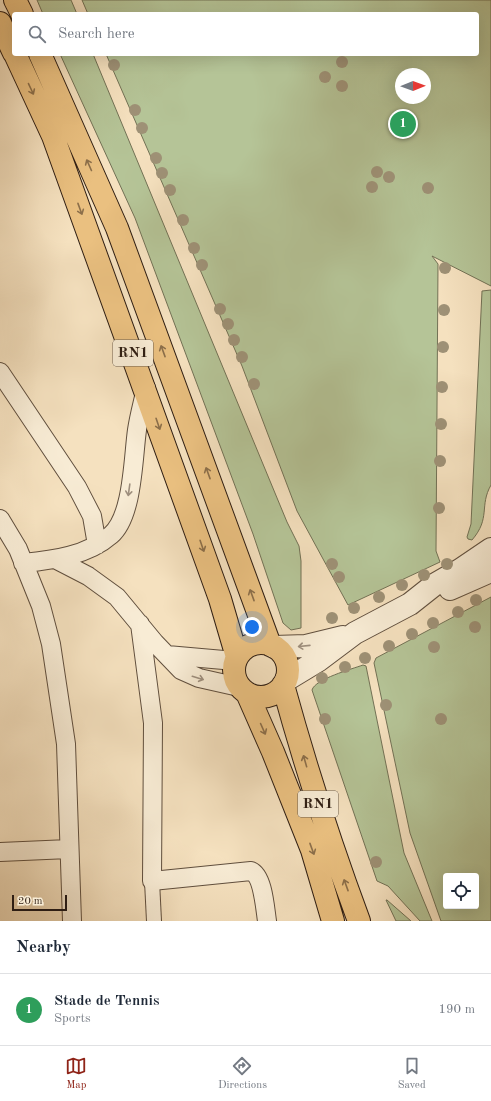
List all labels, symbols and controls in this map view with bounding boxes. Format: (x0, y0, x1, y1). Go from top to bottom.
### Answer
search box (12, 12, 479, 56)
icon: search (26, 23, 48, 45)
text: Search here (58, 27, 135, 42)
north arrow (395, 68, 431, 104)
one-way arrow (28, 83, 35, 95)
pin: 1 (390, 109, 416, 139)
one-way arrow (85, 159, 93, 171)
one-way arrow (77, 203, 85, 215)
road number: RN1 (113, 340, 153, 366)
one-way arrow (158, 345, 166, 357)
one-way arrow (155, 417, 163, 429)
one-way arrow (203, 467, 211, 479)
one-way arrow (125, 483, 133, 496)
one-way arrow (198, 540, 206, 552)
one-way arrow (248, 589, 256, 601)
your location (242, 617, 262, 637)
one-way arrow (298, 642, 311, 649)
one-way arrow (191, 675, 204, 682)
one-way arrow (260, 723, 267, 735)
one-way arrow (301, 755, 308, 768)
road number: RN1 (298, 791, 338, 817)
one-way arrow (308, 843, 316, 855)
map controls (443, 873, 479, 909)
button: locate (443, 873, 479, 909)
one-way arrow (341, 879, 349, 891)
scale bar (12, 893, 67, 912)
text: 20 m (18, 896, 43, 907)
text: Nearby (16, 939, 71, 956)
text: Stade de Tennis (54, 994, 160, 1009)
text: 1 (25, 1003, 33, 1016)
text: 190 m (438, 1003, 475, 1016)
text: Sports (54, 1012, 91, 1025)
tab: Map (65, 1055, 87, 1093)
tab: Directions (218, 1055, 267, 1093)
tab: Saved (398, 1055, 426, 1093)

